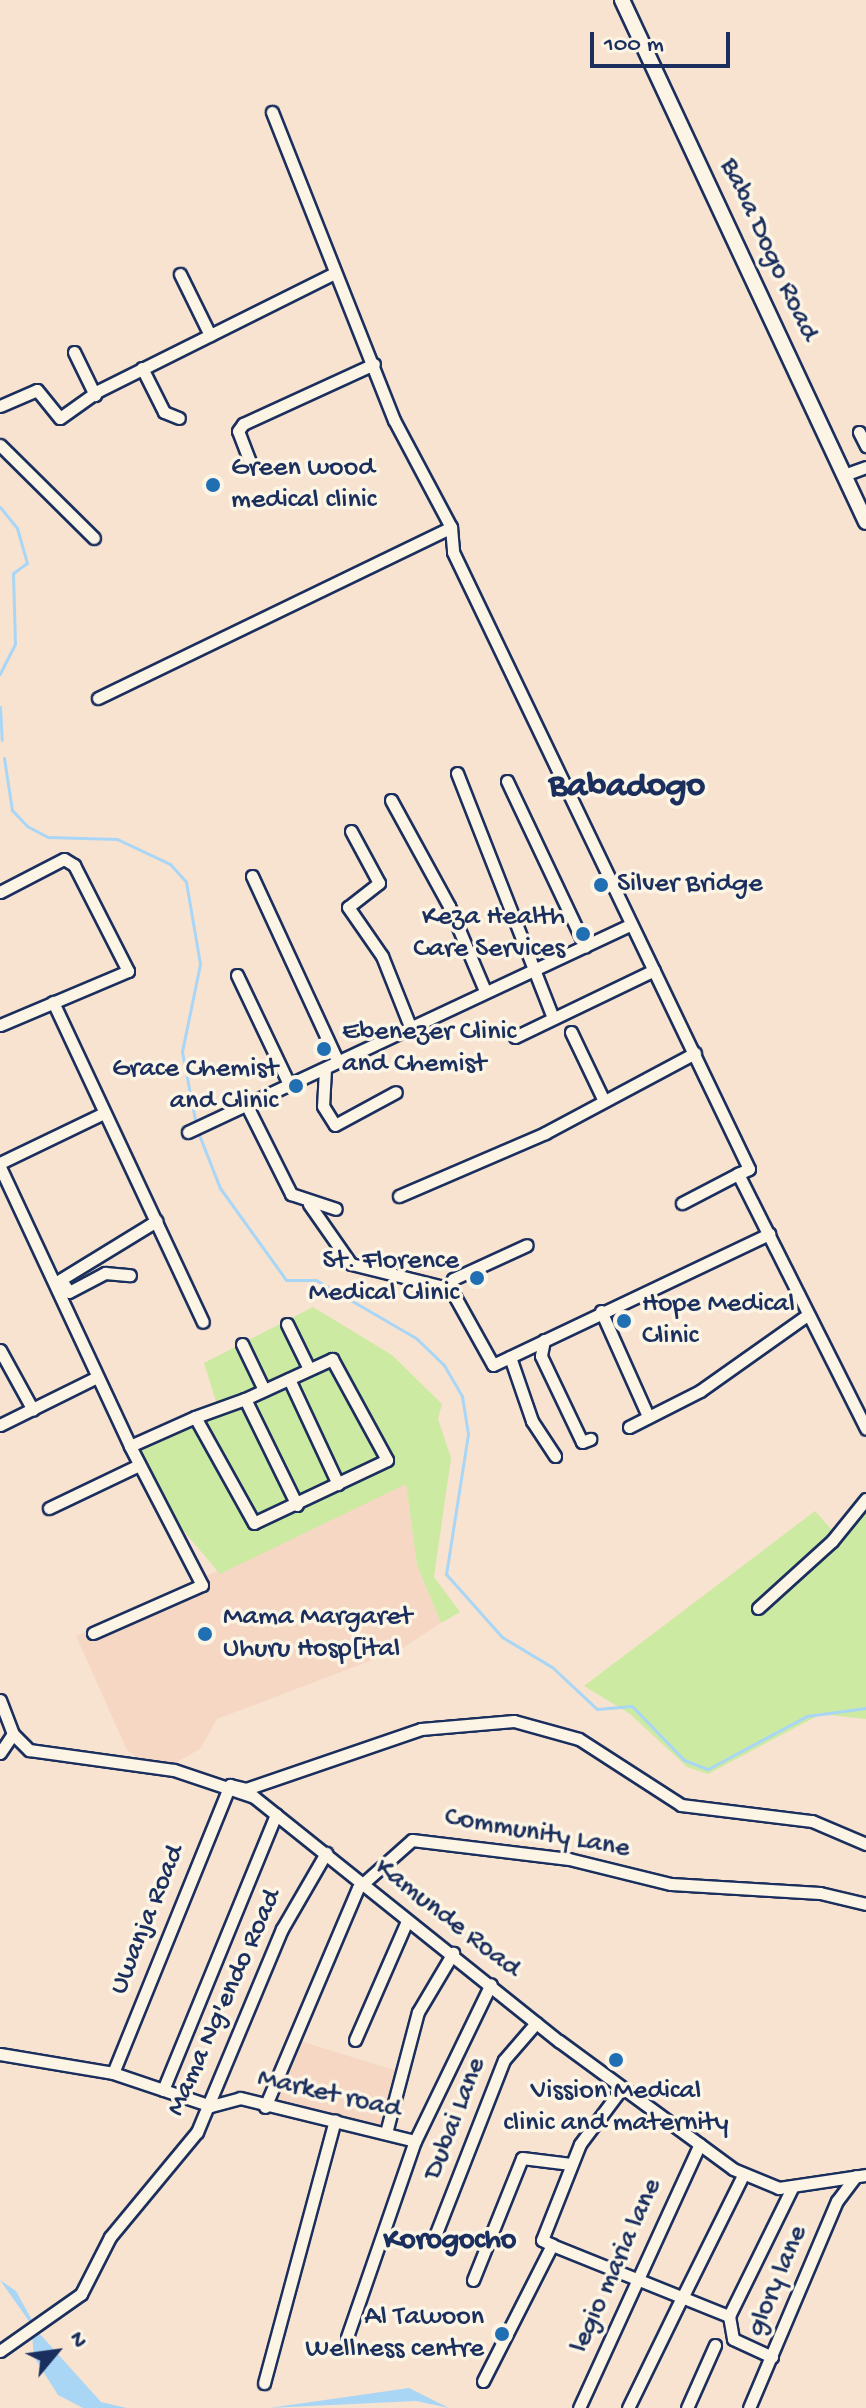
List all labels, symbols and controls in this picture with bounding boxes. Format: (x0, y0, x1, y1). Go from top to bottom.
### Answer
scale bar (594, 16, 734, 66)
text: 100 m (604, 31, 664, 60)
street label: Baba Dogo Road (711, 153, 825, 347)
place label: Green wood medical clinic (231, 452, 376, 518)
marker: Green wood medical clinic (202, 474, 224, 496)
district label: Babadogo (549, 766, 705, 810)
place label: Silver Bridge (617, 868, 763, 902)
marker: Silver Bridge (592, 876, 610, 894)
place label: Keza Health Care Services (413, 901, 565, 967)
marker: Keza Health Care Services (572, 923, 594, 945)
place label: Ebenezer Clinic and Chemist (342, 1016, 516, 1082)
marker: Ebenezer Clinic and Chemist (313, 1038, 335, 1060)
place label: Grace Chemist and Clinic (112, 1053, 278, 1119)
marker: Grace Chemist and Clinic (285, 1075, 307, 1097)
place label: St. Florence Medical Clinic (308, 1245, 459, 1311)
marker: St. Florence Medical Clinic (466, 1267, 488, 1289)
place label: Hope Medical Clinic (642, 1288, 795, 1354)
marker: Hope Medical Clinic (613, 1310, 635, 1332)
place label: Mama Margaret Uhuru Hosp[ital (223, 1601, 412, 1667)
marker: Mama Margaret Uhuru Hosp[ital (194, 1623, 216, 1645)
street label: Community Lane (442, 1801, 632, 1867)
street label: Uwanja Road (103, 1840, 193, 2000)
street label: Kamunde Road (367, 1852, 527, 1986)
street label: Mama Ng'endo Road (160, 1884, 290, 2122)
marker: Vission Medical clinic and maternity (605, 2049, 627, 2071)
street label: Dubai Lane (417, 2053, 495, 2185)
street label: Market road (254, 2062, 404, 2128)
place label: Vission Medical clinic and maternity (504, 2075, 728, 2141)
street label: legio maria lane (564, 2174, 670, 2358)
street label: glory lane (740, 2221, 816, 2341)
district label: Korogocho (384, 2224, 516, 2260)
place label: Al Tawoon Wellness centre (305, 2301, 484, 2367)
north arrow (16, 2312, 96, 2392)
marker: Al Tawoon Wellness centre (491, 2323, 513, 2345)
text: N (62, 2328, 92, 2353)

